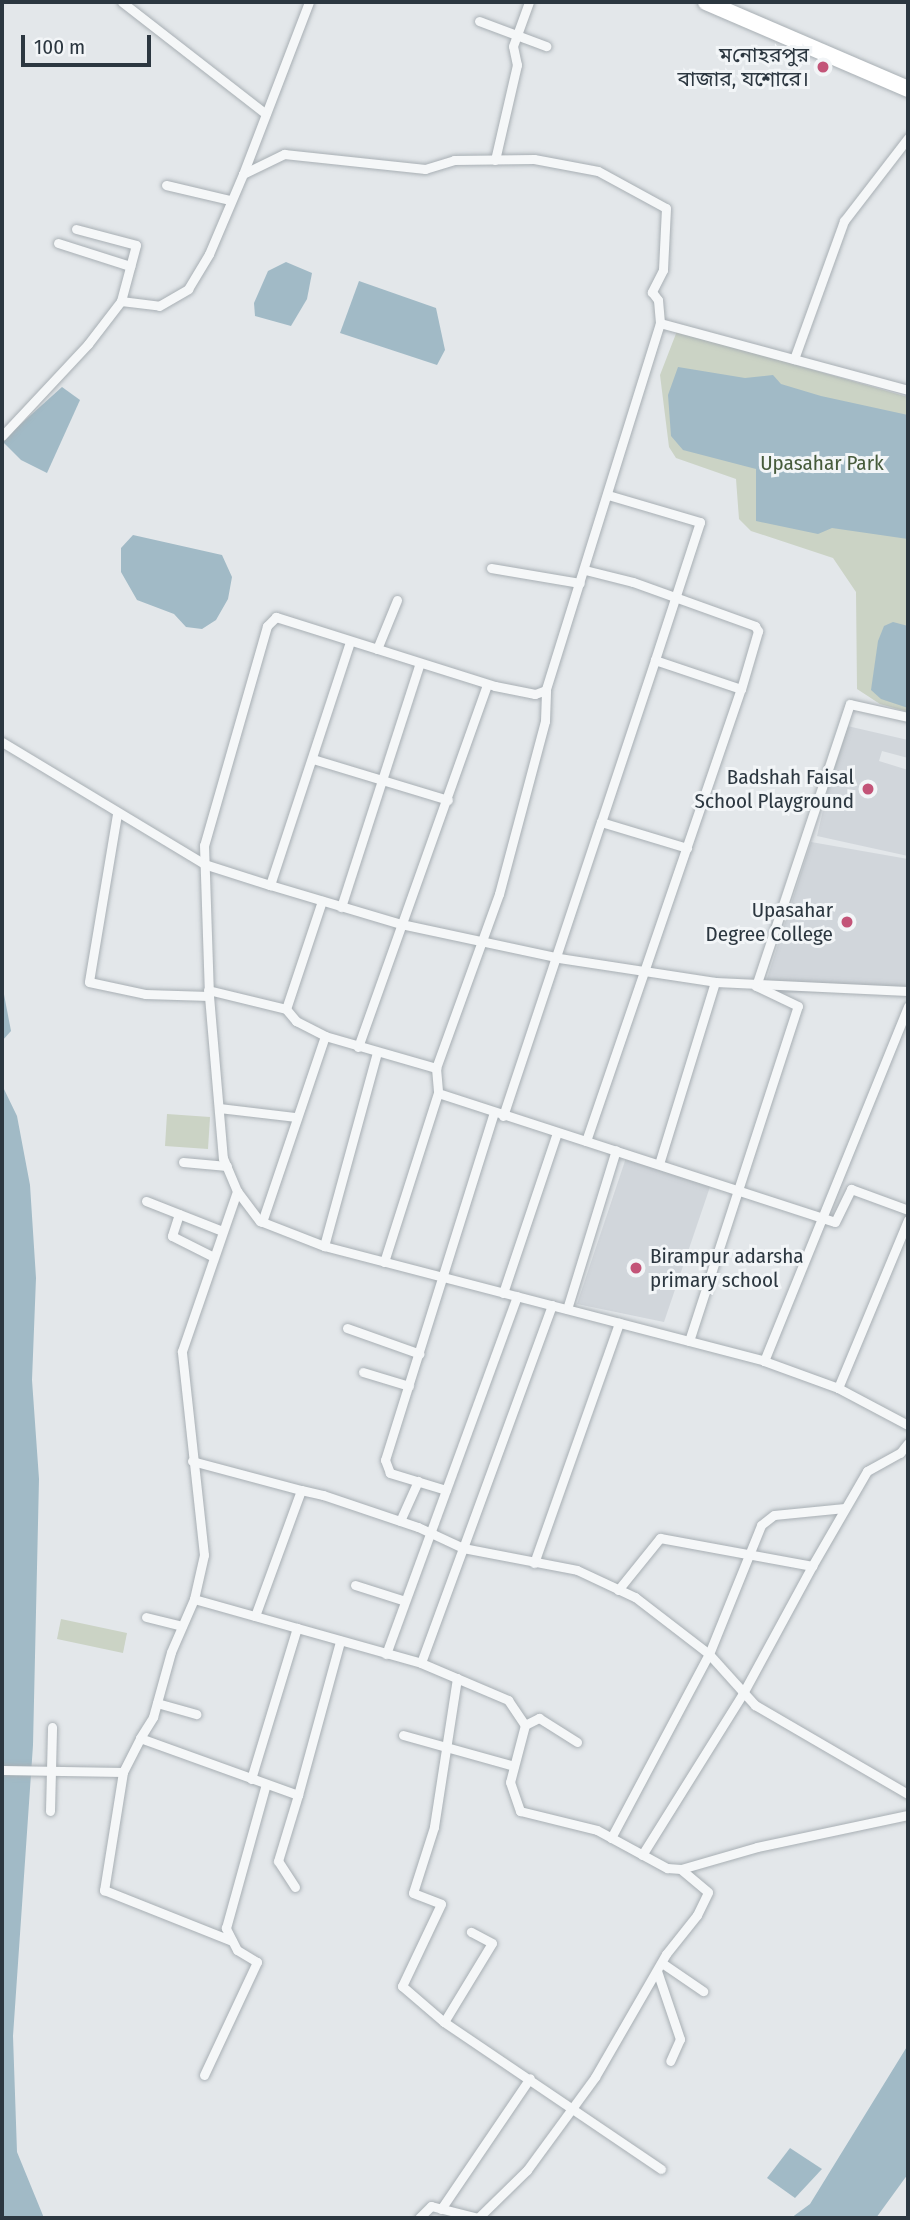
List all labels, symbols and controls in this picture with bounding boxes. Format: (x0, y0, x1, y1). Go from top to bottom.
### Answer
scale bar (24, 21, 154, 65)
text: 100 m (34, 34, 85, 60)
place label: ম‌ন‌োহরপুর বাজার, যশ‌োরে। (678, 42, 809, 92)
marker: ম‌ন‌োহরপুর বাজার, যশ‌োরে। (815, 59, 831, 75)
park label: Upasahar Park (760, 450, 884, 476)
place label: Badshah Faisal School Playground (694, 764, 854, 814)
marker: Badshah Faisal School Playground (860, 781, 876, 797)
place label: Upasahar Degree College (706, 897, 833, 947)
marker: Upasahar Degree College (839, 914, 855, 930)
place label: Birampur adarsha primary school (650, 1243, 804, 1293)
marker: Birampur adarsha primary school (628, 1260, 644, 1276)

